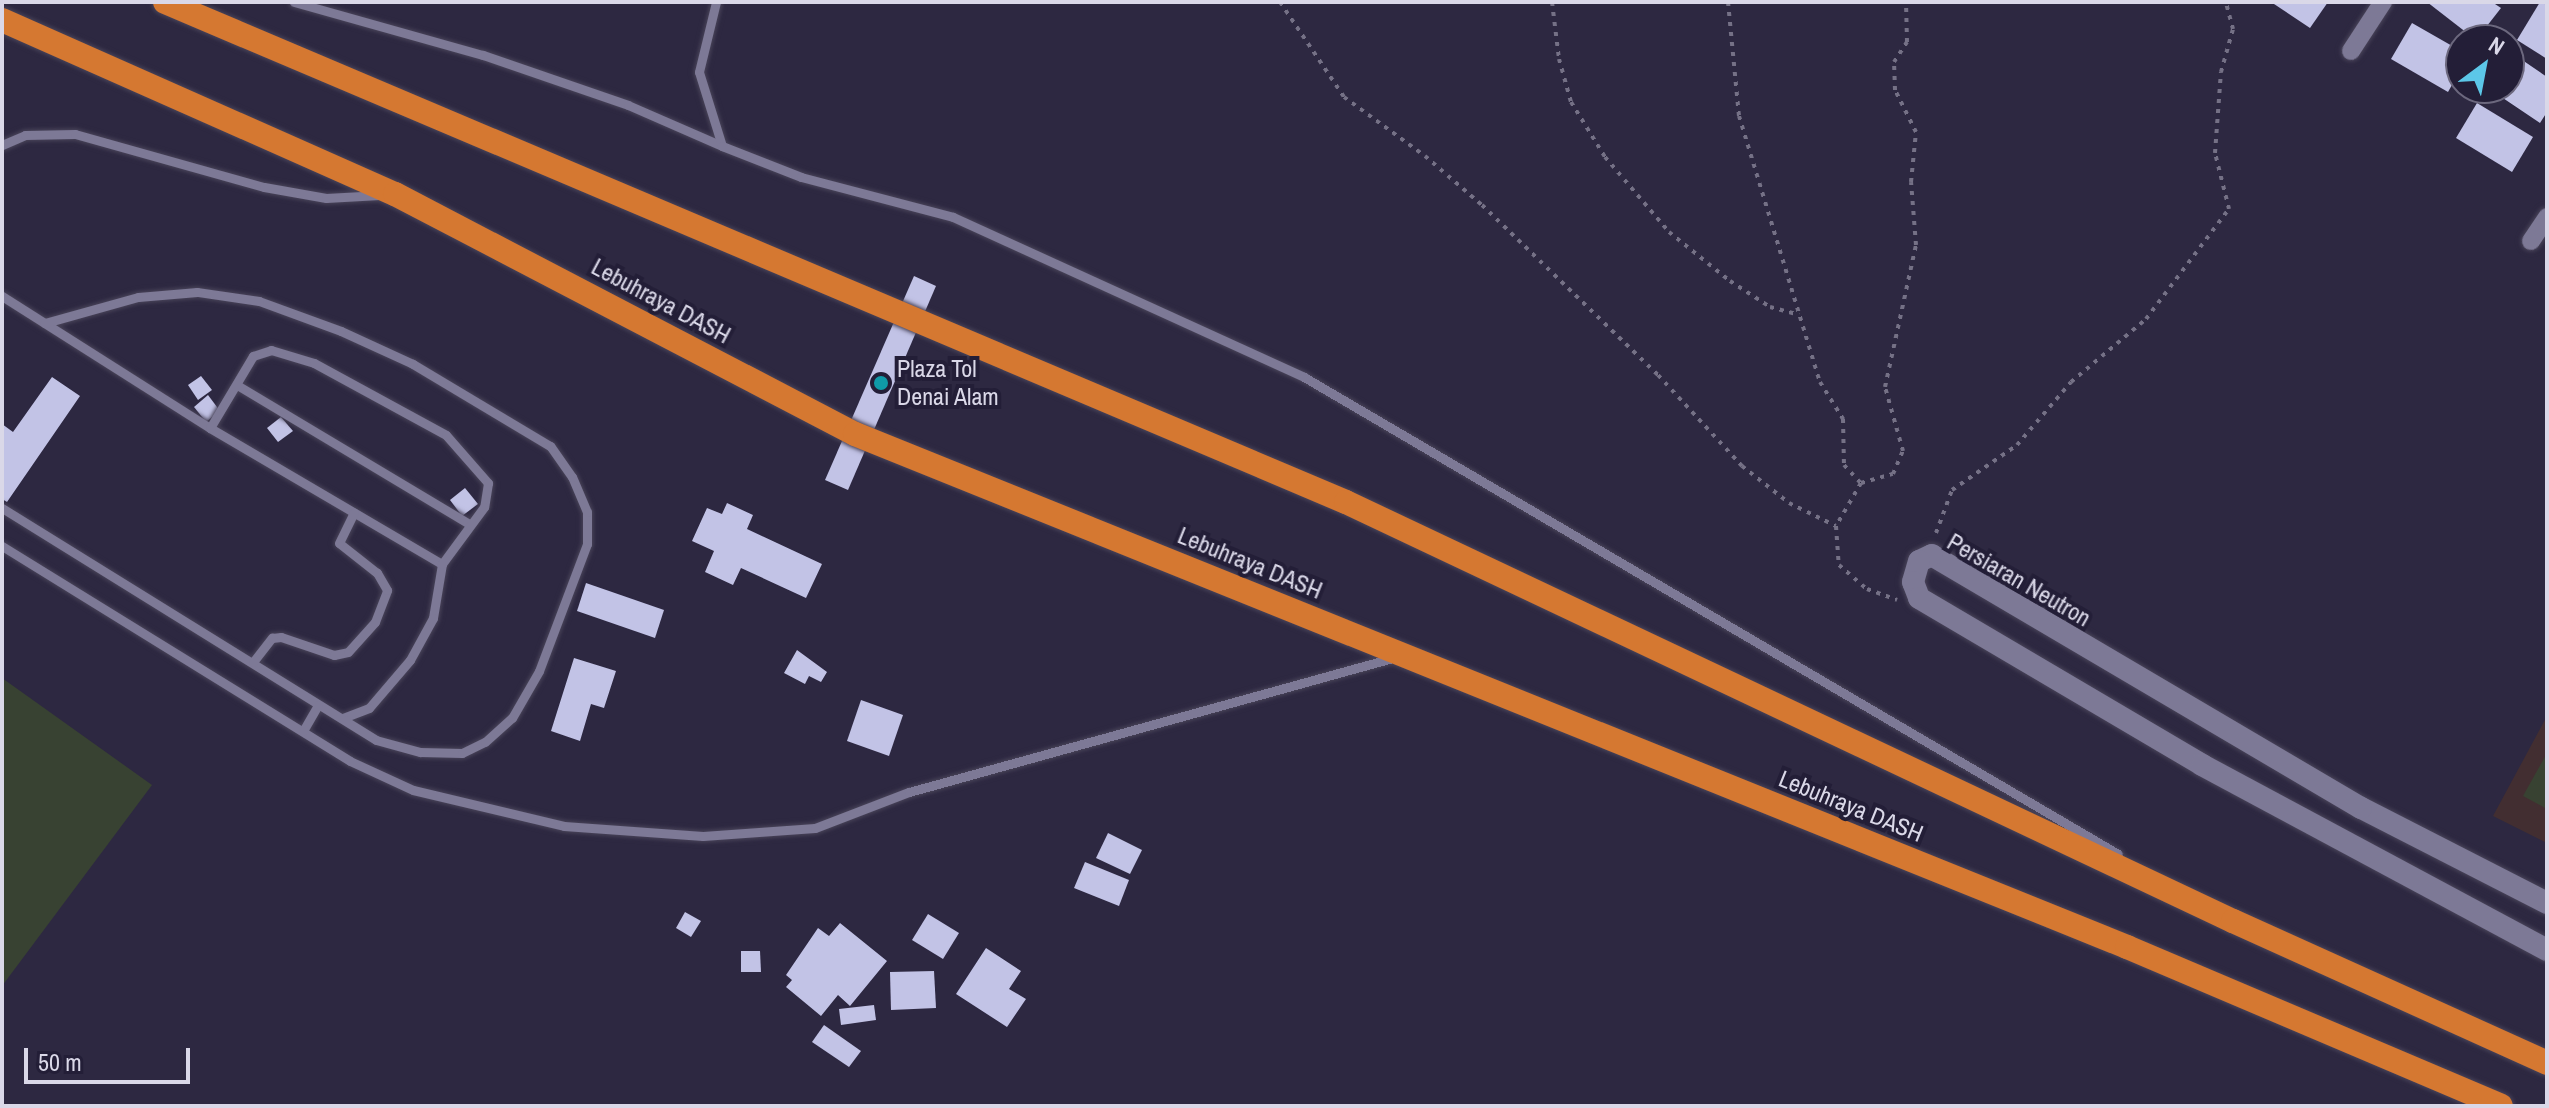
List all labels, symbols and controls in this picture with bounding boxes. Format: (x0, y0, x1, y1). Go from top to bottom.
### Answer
north arrow (2445, 24, 2525, 104)
text: N (2483, 29, 2510, 62)
street label: Lebuhraya DASH (587, 252, 735, 350)
place label: Plaza Tol Denai Alam (897, 355, 1000, 411)
marker: Plaza Tol Denai Alam (872, 374, 890, 392)
street label: Lebuhraya DASH (1174, 521, 1326, 605)
street label: Persiaran Neutron (1942, 527, 2096, 633)
street label: Lebuhraya DASH (1775, 764, 1927, 848)
scale bar (28, 1032, 194, 1082)
text: 50 m (38, 1046, 82, 1078)

